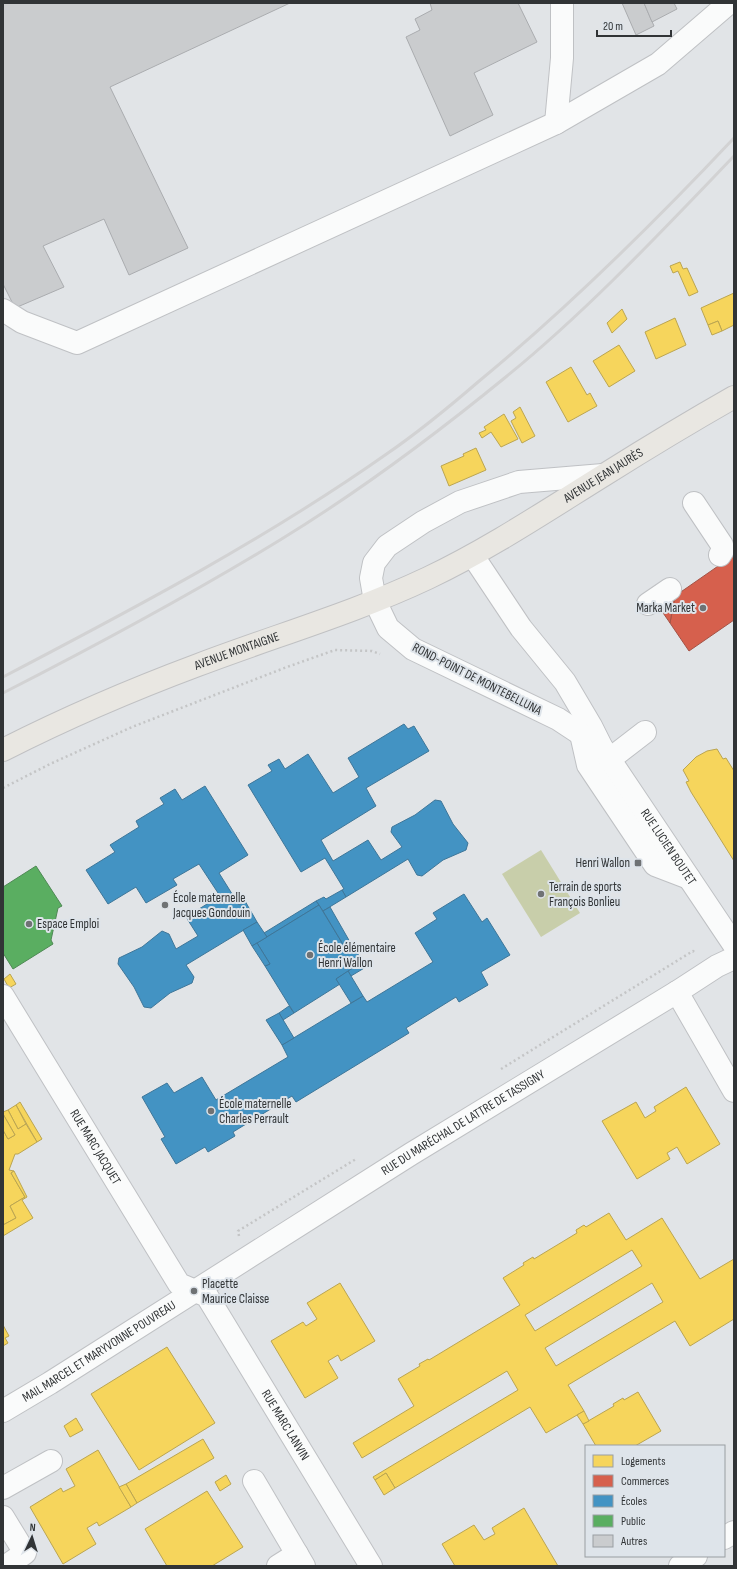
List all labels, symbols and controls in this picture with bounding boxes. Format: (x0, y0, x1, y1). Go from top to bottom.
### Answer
scale bar (597, 12, 671, 38)
text: 20 m (603, 19, 623, 34)
street label: AVENUE JEAN JAURÈS (560, 444, 646, 507)
place label: Marka Market (636, 600, 695, 616)
marker: Marka Market (698, 603, 708, 613)
street label: AVENUE MONTAIGNE (191, 628, 281, 674)
street label: ROND-POINT DE MONTEBELLUNA (410, 639, 545, 719)
street label: RUE LUCIEN BOUTET (637, 806, 700, 888)
place label: Henri Wallon (575, 855, 630, 871)
marker: Henri Wallon (633, 858, 643, 868)
place label: Terrain de sports François Bonlieu (549, 879, 622, 910)
marker: Terrain de sports François Bonlieu (536, 889, 546, 899)
place label: École maternelle Jacques Gondouin (172, 890, 250, 921)
marker: École maternelle Jacques Gondouin (160, 900, 170, 910)
place label: Espace Emploi (37, 916, 99, 932)
marker: Espace Emploi (24, 919, 34, 929)
place label: École élémentaire Henri Wallon (318, 940, 396, 971)
marker: École élémentaire Henri Wallon (305, 950, 315, 960)
street label: RUE DU MARÉCHAL DE LATTRE DE TASSIGNY (378, 1066, 548, 1179)
place label: École maternelle Charles Perrault (219, 1096, 292, 1127)
street label: RUE MARC JACQUET (66, 1106, 124, 1188)
marker: École maternelle Charles Perrault (206, 1106, 216, 1116)
place label: Placette Maurice Claisse (202, 1276, 269, 1307)
marker: Placette Maurice Claisse (189, 1286, 199, 1296)
street label: MAIL MARCEL ET MARYVONNE POUVREAU (19, 1297, 179, 1406)
street label: RUE MARC LANVIN (258, 1387, 313, 1463)
legend (585, 1445, 725, 1557)
text: Logements (621, 1454, 665, 1469)
text: Commerces (621, 1474, 669, 1489)
text: Écoles (621, 1494, 647, 1509)
text: Public (621, 1514, 646, 1529)
north arrow (12, 1517, 52, 1557)
text: N (29, 1521, 36, 1534)
text: Autres (620, 1534, 647, 1549)

